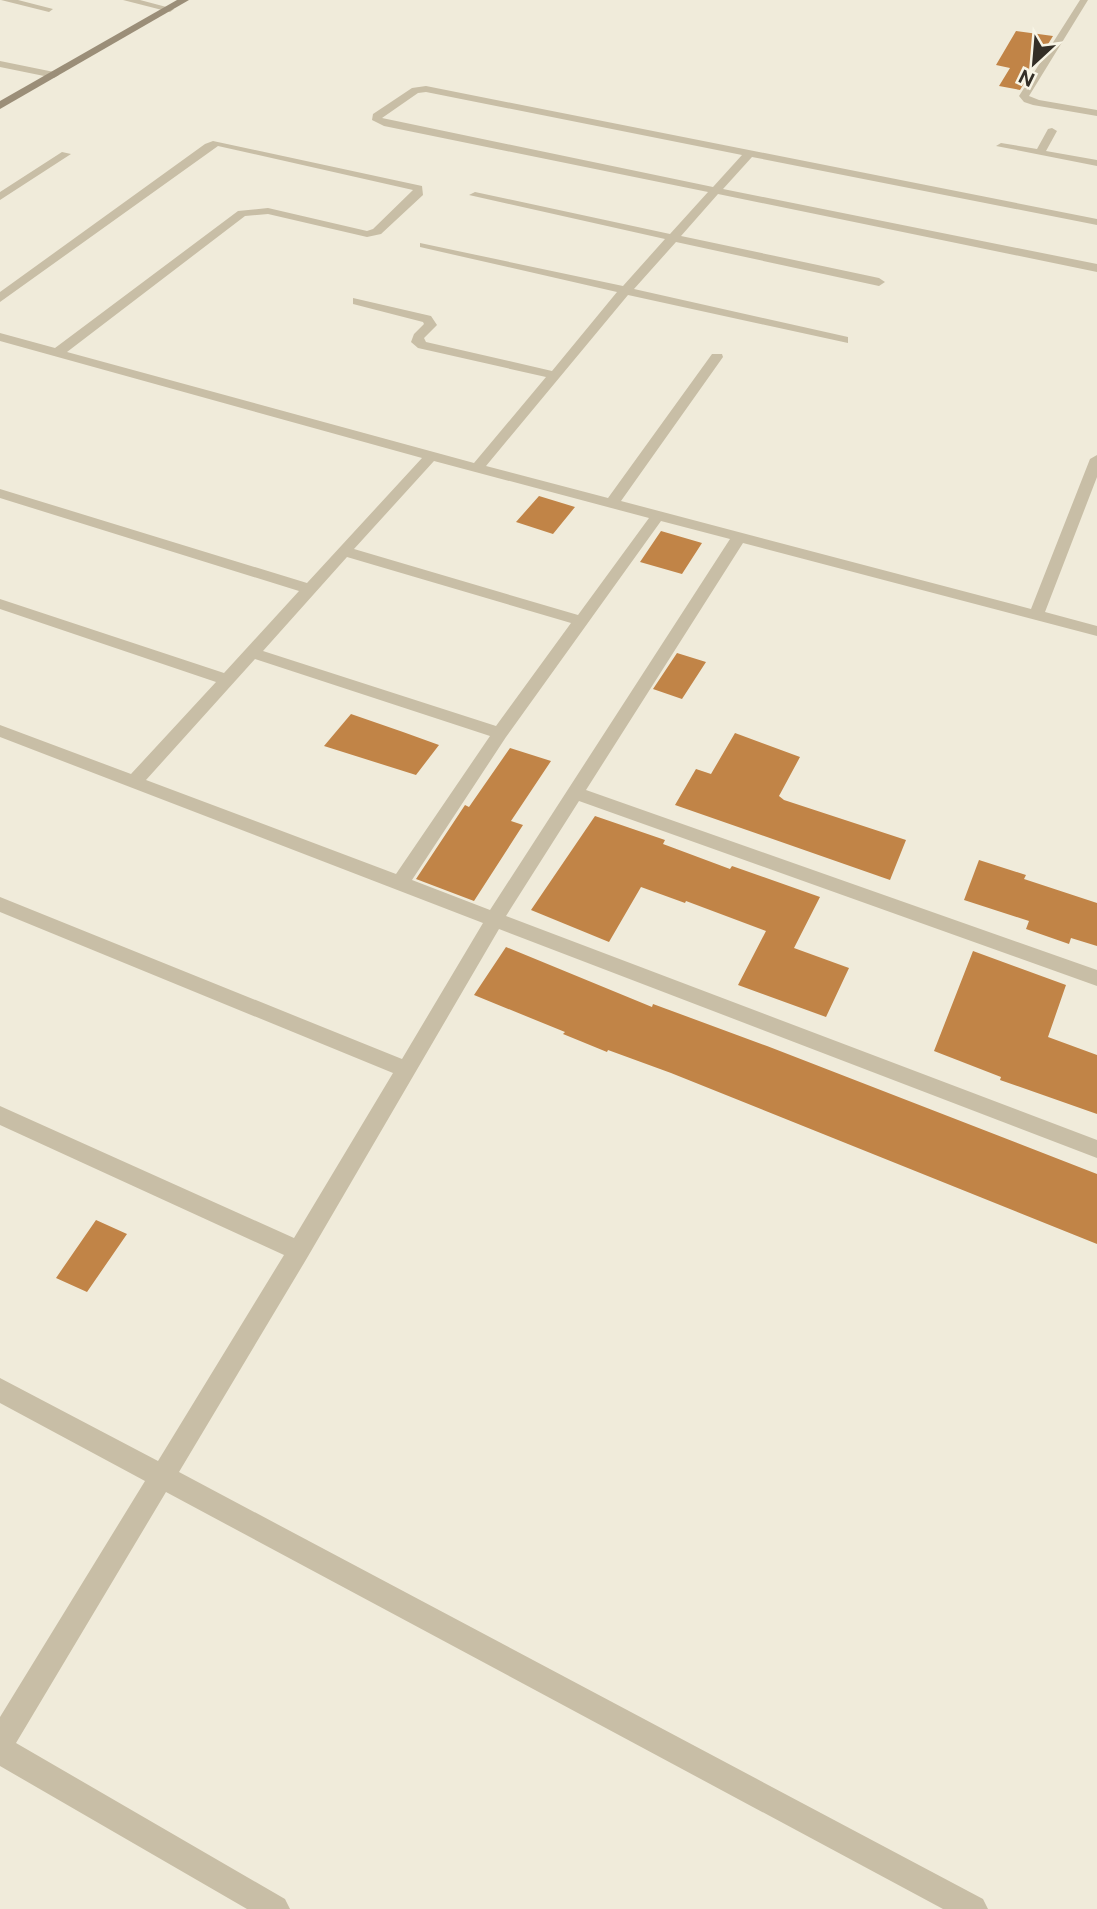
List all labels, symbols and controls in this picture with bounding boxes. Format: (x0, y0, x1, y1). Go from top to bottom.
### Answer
north arrow (999, 28, 1069, 98)
text: N (1015, 65, 1038, 91)

